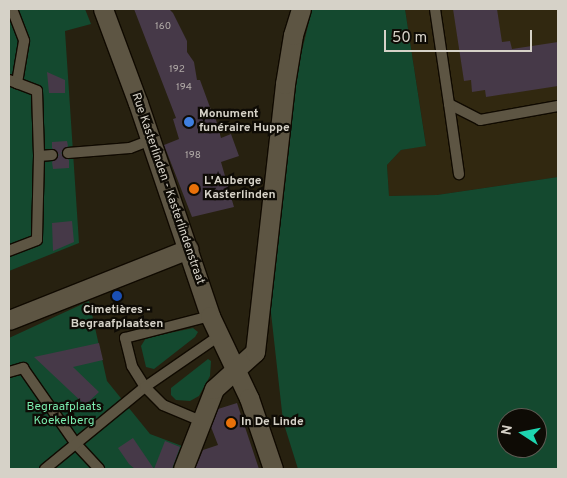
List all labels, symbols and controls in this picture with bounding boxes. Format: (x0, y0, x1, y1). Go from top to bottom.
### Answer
scale bar (387, 20, 534, 52)
house number: 160 (155, 21, 171, 33)
text: 50 m (392, 29, 427, 48)
house number: 192 (169, 64, 185, 76)
house number: 194 (176, 82, 192, 94)
street label: Rue Kasterlinden - Kasterlindenstraat (127, 91, 207, 287)
place label: Monument funéraire Huppe (199, 108, 290, 136)
marker: Monument funéraire Huppe (183, 116, 195, 128)
house number: 198 (185, 150, 201, 162)
place label: L'Auberge Kasterlinden (204, 175, 276, 203)
marker: L'Auberge Kasterlinden (188, 183, 200, 195)
marker: Cimetières - Begraafplaatsen (111, 290, 123, 302)
place label: Cimetières - Begraafplaatsen (71, 304, 163, 332)
park label: Begraafplaats Koekelberg (26, 401, 102, 429)
north arrow (497, 408, 547, 458)
place label: In De Linde (241, 416, 304, 430)
marker: In De Linde (225, 417, 237, 429)
text: N (498, 424, 517, 437)

